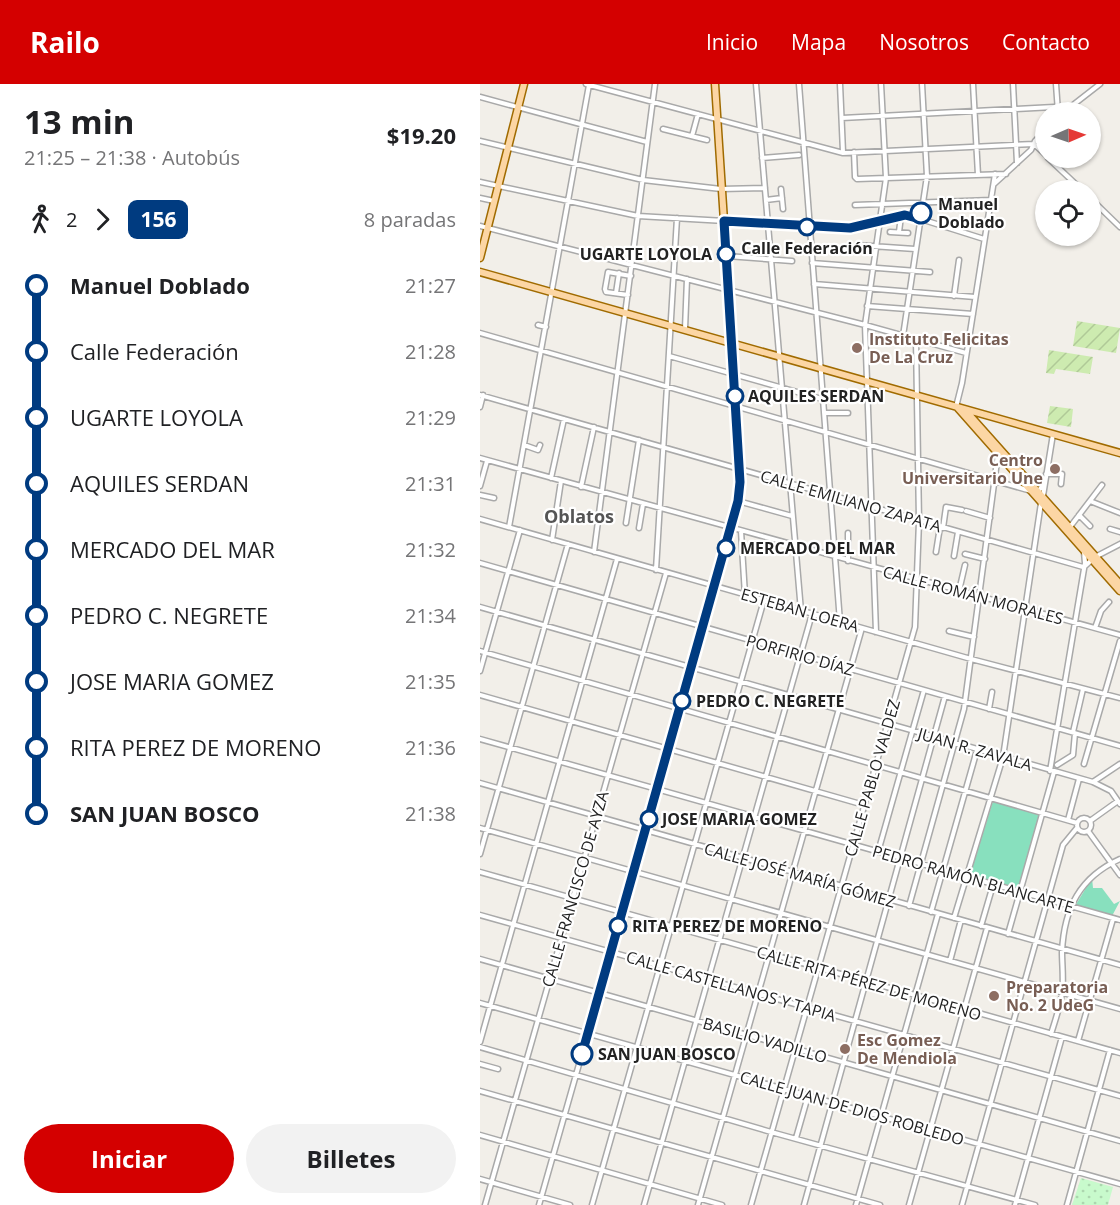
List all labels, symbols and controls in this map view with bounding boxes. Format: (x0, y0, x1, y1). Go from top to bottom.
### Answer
text: Railo (30, 23, 100, 61)
text: Inicio (706, 28, 758, 56)
text: Mapa (791, 28, 846, 56)
text: Nosotros (879, 28, 969, 56)
text: Contacto (1002, 28, 1090, 56)
text: 13 min (24, 99, 134, 144)
north arrow (1035, 102, 1101, 168)
map controls (1035, 102, 1101, 246)
text: $19.20 (387, 120, 456, 150)
text: 21:25 – 21:38 · Autobús (24, 144, 240, 171)
button: locate (1035, 180, 1101, 246)
place label: Manuel Doblado (938, 193, 1005, 233)
marker: Manuel Doblado (910, 202, 932, 224)
icon: walk (24, 203, 57, 236)
icon: forward (86, 203, 119, 236)
text: 156 (140, 205, 176, 233)
text: 2 (66, 206, 77, 233)
text: 8 paradas (364, 206, 456, 233)
marker: Calle Federación (798, 218, 816, 236)
place label: Calle Federación (741, 237, 873, 259)
place label: UGARTE LOYOLA (580, 243, 713, 265)
marker: UGARTE LOYOLA (717, 245, 735, 263)
text: Manuel Doblado (70, 270, 250, 300)
text: 21:27 (405, 272, 456, 299)
place label: Instituto Felicitas De La Cruz (869, 328, 1009, 368)
text: Calle Federación (70, 336, 239, 366)
text: 21:28 (405, 338, 456, 365)
marker: Instituto Felicitas De La Cruz (850, 341, 864, 355)
place label: AQUILES SERDAN (748, 385, 884, 407)
marker: AQUILES SERDAN (726, 387, 744, 405)
text: UGARTE LOYOLA (70, 402, 243, 432)
text: 21:29 (405, 404, 456, 431)
place label: Centro Universitario Une (902, 449, 1043, 489)
marker: Centro Universitario Une (1048, 462, 1062, 476)
street label: CALLE EMILIANO ZAPATA (758, 465, 945, 538)
text: AQUILES SERDAN (70, 468, 249, 498)
text: 21:31 (405, 470, 456, 497)
district label: Oblatos (544, 504, 614, 528)
text: MERCADO DEL MAR (70, 534, 275, 564)
text: 21:32 (405, 536, 456, 563)
place label: MERCADO DEL MAR (740, 537, 896, 559)
marker: MERCADO DEL MAR (717, 539, 735, 557)
street label: CALLE ROMÁN MORALES (880, 560, 1066, 630)
street label: ESTEBAN LOERA (738, 583, 862, 638)
text: PEDRO C. NEGRETE (70, 600, 268, 630)
text: 21:34 (405, 602, 456, 629)
street label: PORFIRIO DÍAZ (744, 629, 856, 681)
text: JOSE MARIA GOMEZ (70, 666, 274, 696)
text: 21:35 (405, 668, 456, 695)
place label: PEDRO C. NEGRETE (696, 690, 845, 712)
marker: PEDRO C. NEGRETE (673, 692, 691, 710)
street label: CALLE PABLO VALDEZ (839, 697, 905, 859)
street label: JUAN R. ZAVALA (913, 722, 1036, 776)
text: RITA PEREZ DE MORENO (70, 732, 321, 762)
text: 21:36 (405, 734, 456, 761)
street label: CALLE FRANCISCO DE AYZA (536, 787, 614, 990)
text: SAN JUAN BOSCO (70, 798, 260, 828)
text: 21:38 (405, 800, 456, 827)
place label: JOSE MARIA GOMEZ (660, 808, 817, 830)
marker: JOSE MARIA GOMEZ (640, 810, 658, 828)
street label: CALLE JOSÉ MARÍA GÓMEZ (702, 837, 898, 913)
street label: PEDRO RAMÓN BLANCARTE (870, 840, 1076, 918)
place label: RITA PEREZ DE MORENO (632, 915, 822, 937)
marker: RITA PEREZ DE MORENO (609, 917, 627, 935)
street label: CALLE RITA PÉREZ DE MORENO (754, 940, 984, 1026)
street label: CALLE CASTELLANOS Y TAPIA (624, 946, 839, 1027)
place label: Preparatoria No. 2 UdeG (1006, 976, 1108, 1016)
marker: Preparatoria No. 2 UdeG (987, 989, 1001, 1003)
street label: BASILIO VADILLO (700, 1012, 830, 1068)
place label: Esc Gomez De Mendiola (857, 1029, 957, 1069)
marker: Esc Gomez De Mendiola (838, 1042, 852, 1056)
marker: SAN JUAN BOSCO (571, 1043, 593, 1065)
place label: SAN JUAN BOSCO (598, 1043, 736, 1065)
street label: CALLE JUAN DE DIOS ROBLEDO (737, 1065, 967, 1151)
button: Iniciar (24, 1124, 234, 1193)
button: Billetes (246, 1124, 456, 1193)

